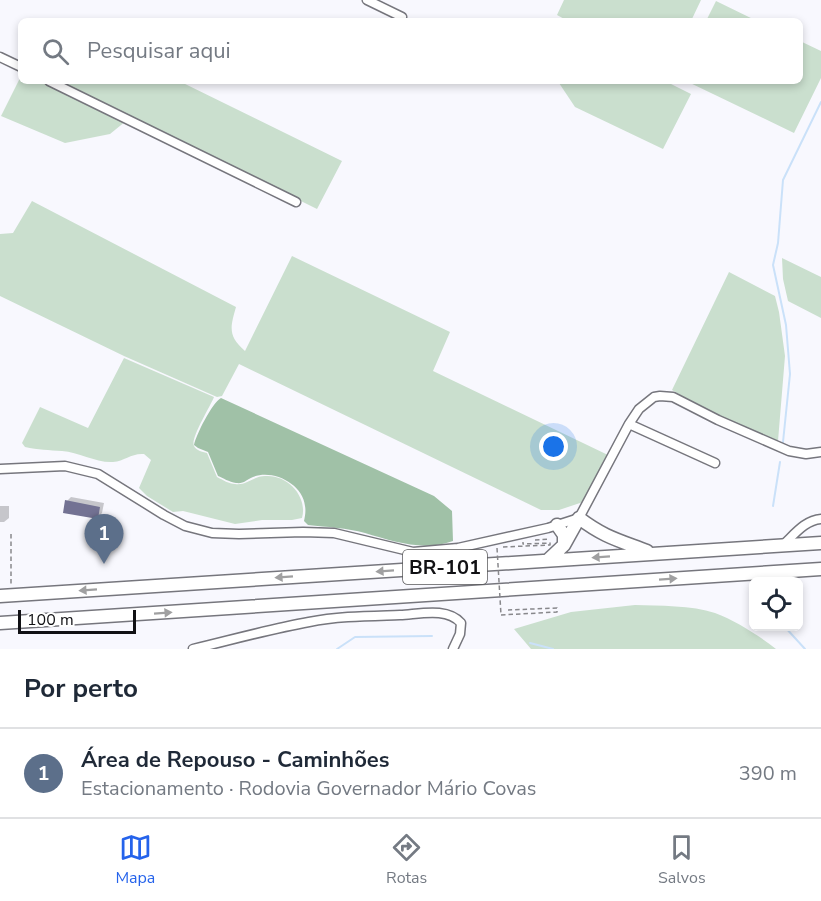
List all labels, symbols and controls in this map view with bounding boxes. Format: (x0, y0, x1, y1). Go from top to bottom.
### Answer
search box (18, 18, 803, 84)
icon: search (39, 35, 72, 68)
text: Pesquisar aqui (87, 36, 231, 66)
your location (539, 432, 568, 461)
pin: 1 (84, 514, 124, 564)
road number: BR-101 (403, 550, 487, 584)
one-way arrow (591, 552, 610, 561)
one-way arrow (376, 566, 395, 575)
one-way arrow (274, 572, 293, 582)
one-way arrow (658, 574, 677, 584)
map controls (749, 577, 803, 631)
button: locate (749, 577, 803, 631)
one-way arrow (78, 585, 97, 595)
scale bar (18, 607, 136, 634)
one-way arrow (154, 608, 173, 617)
text: 100 m (27, 609, 74, 631)
text: Por perto (24, 671, 138, 706)
text: Área de Repouso - Caminhões (81, 745, 390, 775)
text: 1 (38, 760, 50, 787)
text: 390 m (739, 760, 797, 787)
text: Estacionamento · Rodovia Governador Mário Covas (81, 775, 536, 802)
tab: Mapa (115, 831, 155, 889)
tab: Rotas (386, 831, 427, 889)
tab: Salvos (658, 831, 706, 889)

